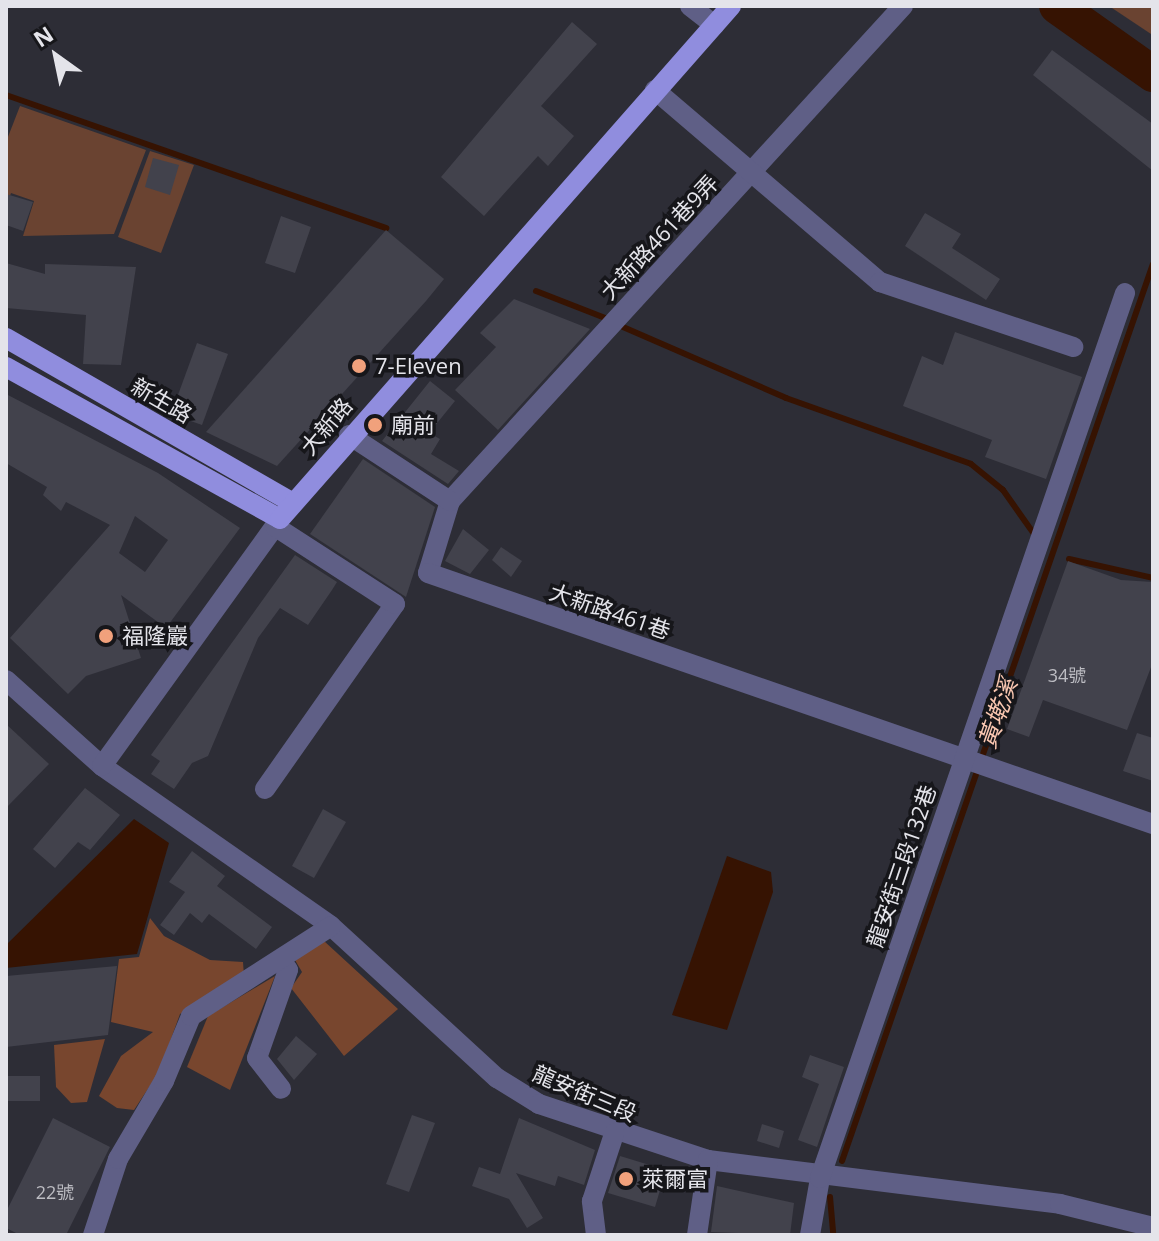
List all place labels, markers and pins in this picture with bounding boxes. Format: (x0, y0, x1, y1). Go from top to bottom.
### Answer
place label: 7-Eleven (375, 353, 462, 379)
marker: 7-Eleven (350, 357, 368, 375)
place label: 廟前 (391, 412, 435, 438)
marker: 廟前 (366, 416, 384, 434)
place label: 福隆巖 (122, 623, 188, 649)
marker: 福隆巖 (97, 627, 115, 645)
place label: 萊爾富 (642, 1166, 708, 1192)
marker: 萊爾富 (617, 1170, 635, 1188)

